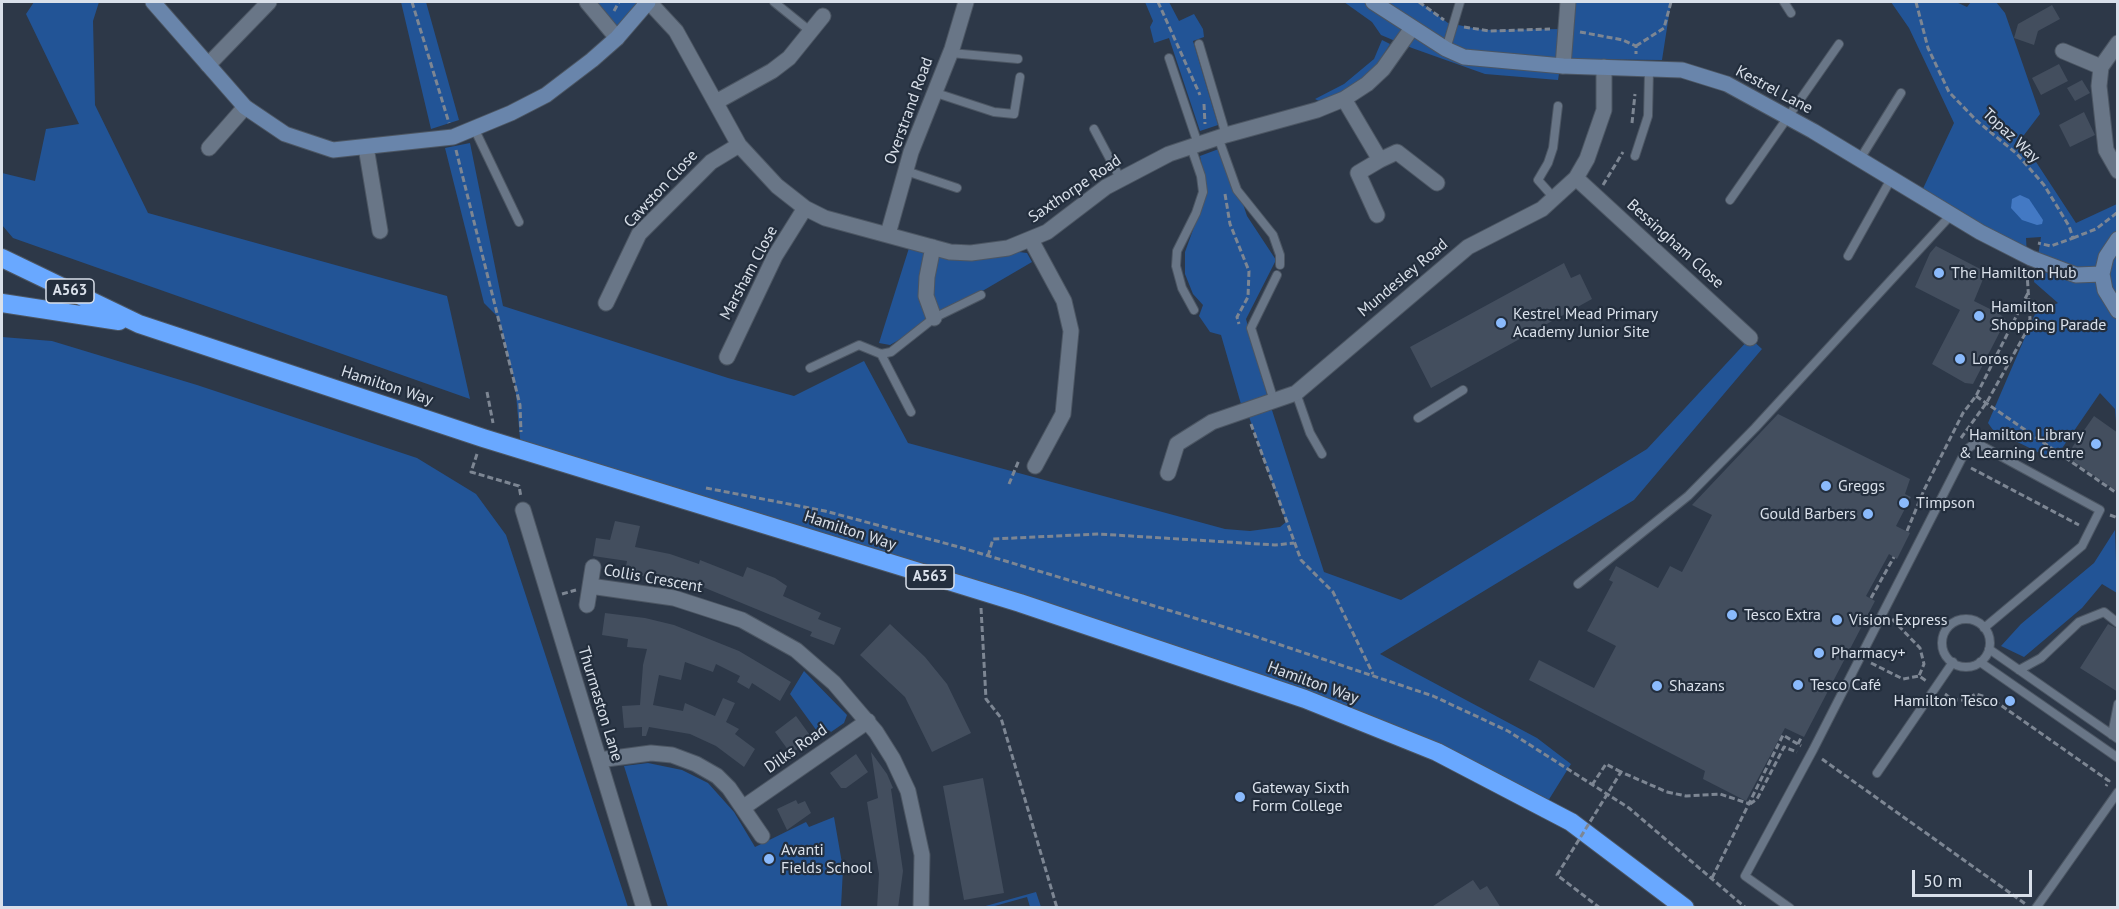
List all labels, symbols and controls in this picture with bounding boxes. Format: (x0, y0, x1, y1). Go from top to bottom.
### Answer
street label: Overstrand Road (881, 55, 937, 167)
street label: Kestrel Lane (1732, 62, 1816, 118)
street label: Topaz Way (1978, 105, 2044, 167)
street label: Cawston Close (620, 146, 702, 232)
street label: Saxthorpe Road (1025, 151, 1125, 227)
street label: Bessingham Close (1623, 195, 1727, 293)
street label: Marsham Close (716, 223, 782, 323)
street label: Mundesley Road (1354, 235, 1452, 321)
place label: The Hamilton Hub (1951, 263, 2077, 283)
marker: The Hamilton Hub (1932, 266, 1946, 280)
road number: A563 (46, 279, 94, 303)
place label: Hamilton Shopping Parade (1991, 297, 2106, 335)
place label: Kestrel Mead Primary Academy Junior Site (1513, 304, 1658, 342)
marker: Hamilton Shopping Parade (1972, 309, 1986, 323)
marker: Kestrel Mead Primary Academy Junior Site (1494, 316, 1508, 330)
place label: Loros (1972, 349, 2009, 369)
marker: Loros (1953, 352, 1967, 366)
street label: Hamilton Way (339, 362, 435, 410)
place label: Hamilton Library & Learning Centre (1959, 425, 2084, 463)
marker: Hamilton Library & Learning Centre (2089, 437, 2103, 451)
place label: Greggs (1838, 476, 1885, 496)
marker: Greggs (1819, 479, 1833, 493)
place label: Timpson (1916, 493, 1975, 513)
marker: Timpson (1897, 496, 1911, 510)
place label: Gould Barbers (1760, 504, 1856, 524)
street label: Hamilton Way (802, 507, 898, 555)
marker: Gould Barbers (1861, 507, 1875, 521)
street label: Collis Crescent (602, 561, 704, 597)
road number: A563 (906, 565, 954, 589)
place label: Tesco Extra (1744, 605, 1821, 625)
marker: Tesco Extra (1725, 608, 1739, 622)
place label: Vision Express (1849, 610, 1948, 630)
marker: Vision Express (1830, 613, 1844, 627)
place label: Pharmacy+ (1831, 643, 1906, 663)
street label: Thurmaston Lane (573, 644, 627, 764)
marker: Pharmacy+ (1812, 646, 1826, 660)
street label: Hamilton Way (1265, 658, 1361, 708)
place label: Tesco Café (1810, 675, 1881, 695)
place label: Shazans (1669, 676, 1725, 696)
marker: Tesco Café (1791, 678, 1805, 692)
marker: Shazans (1650, 679, 1664, 693)
place label: Hamilton Tesco (1893, 691, 1998, 711)
marker: Hamilton Tesco (2003, 694, 2017, 708)
street label: Dilks Road (761, 720, 831, 778)
place label: Gateway Sixth Form College (1252, 778, 1350, 816)
marker: Gateway Sixth Form College (1233, 790, 1247, 804)
place label: Avanti Fields School (781, 840, 872, 878)
marker: Avanti Fields School (762, 852, 776, 866)
scale bar (1915, 858, 2035, 896)
text: 50 m (1923, 869, 1962, 892)

